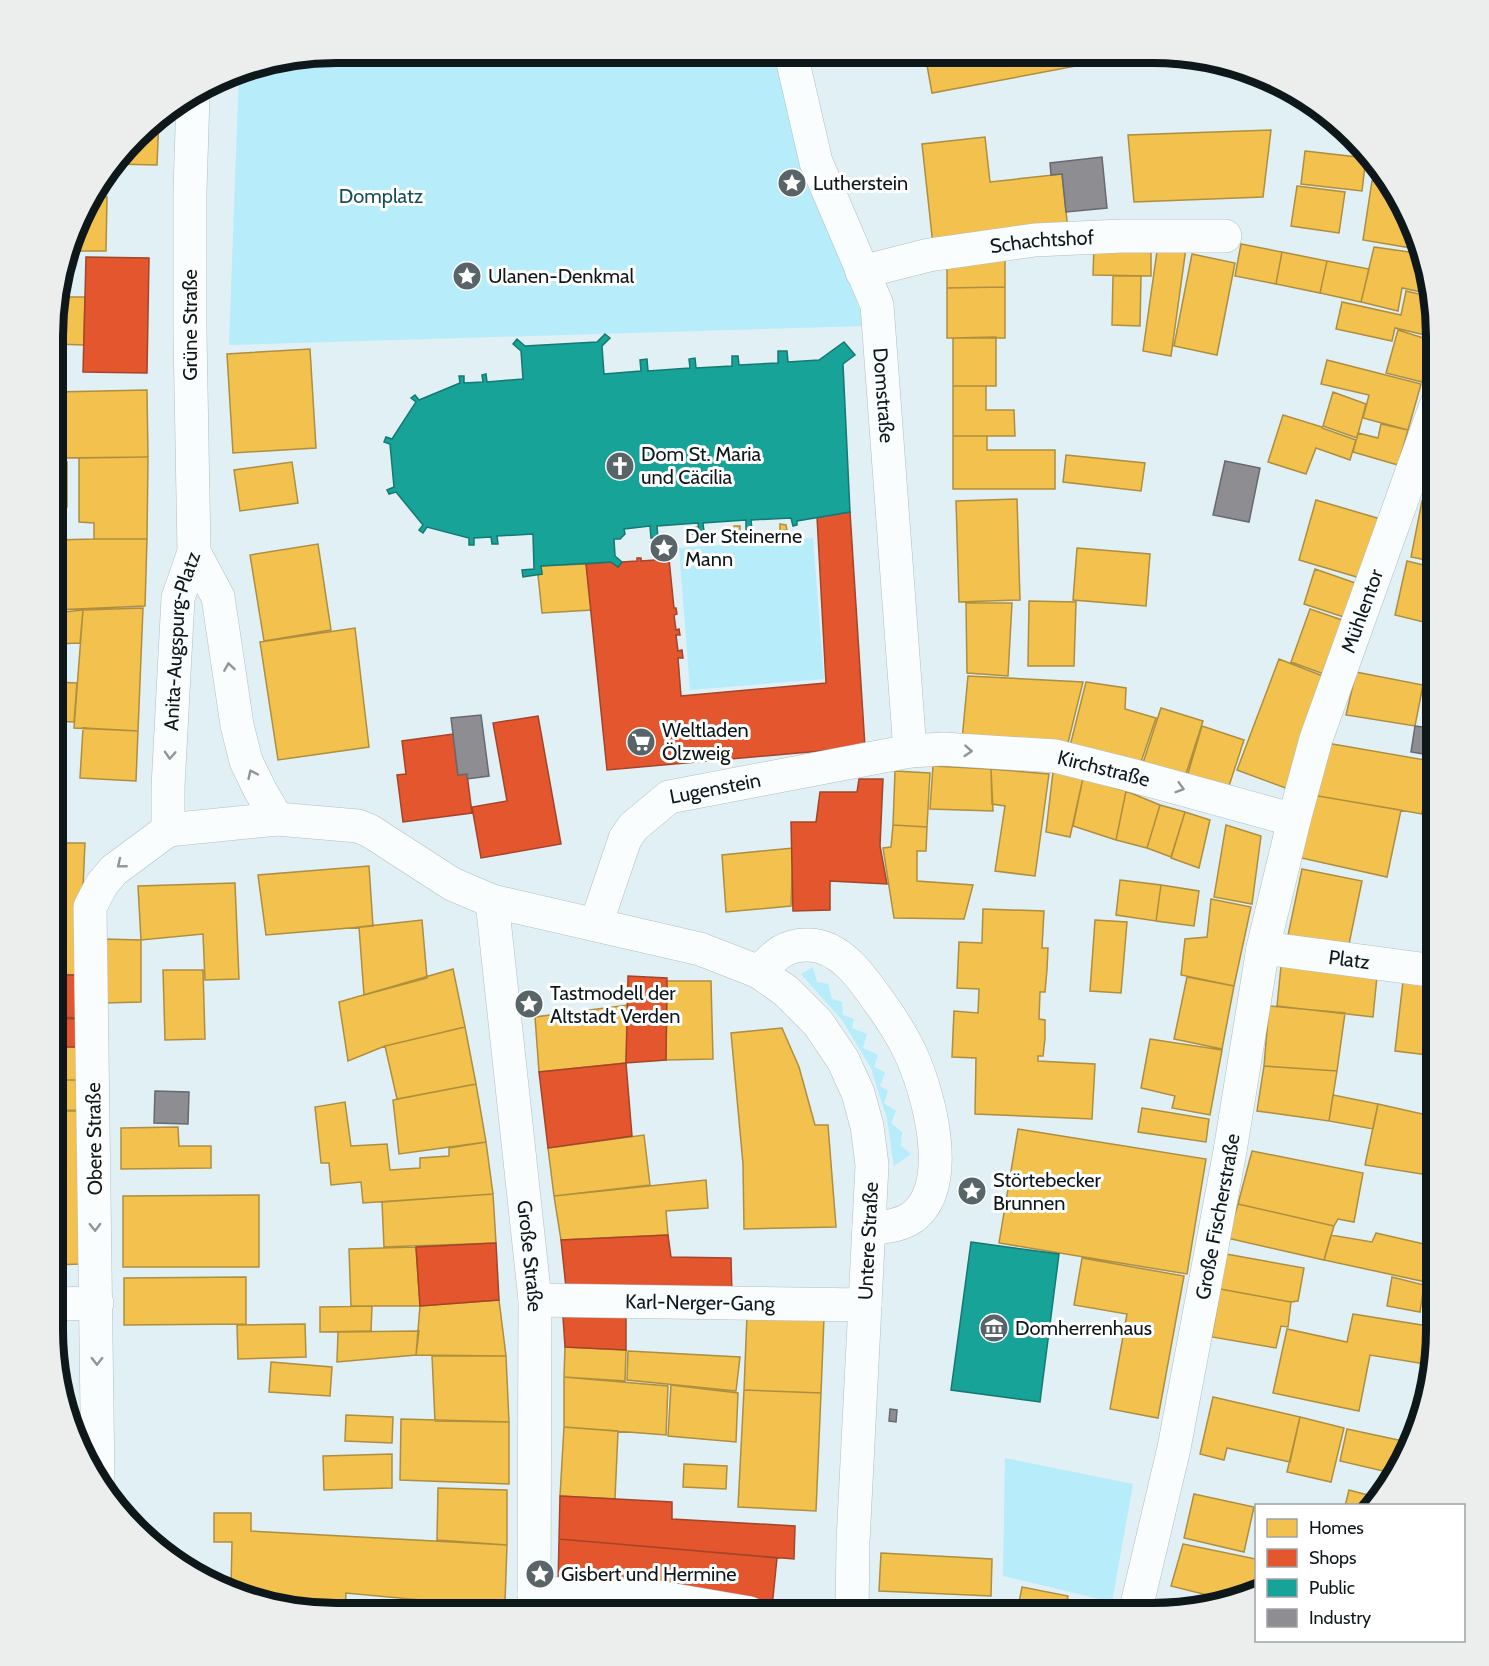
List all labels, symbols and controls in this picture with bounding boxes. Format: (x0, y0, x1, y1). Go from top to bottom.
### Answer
place icon: Lutherstein (776, 167, 808, 199)
place label: Lutherstein (813, 171, 908, 195)
park label: Domplatz (339, 184, 423, 208)
street label: Schachtshof (988, 225, 1095, 258)
place icon: Ulanen-Denkmal (451, 260, 483, 292)
place label: Ulanen-Denkmal (488, 264, 635, 288)
street label: Grüne Straße (178, 269, 202, 381)
street label: Domstraße (868, 347, 899, 444)
place label: Dom St. Maria und Cäcilia (641, 442, 762, 489)
church icon: Dom St. Maria und Cäcilia (604, 450, 636, 482)
place label: Der Steinerne Mann (685, 524, 802, 571)
place icon: Der Steinerne Mann (648, 532, 680, 564)
street label: Anita-Augspurg-Platz (159, 548, 205, 731)
street label: Mühlentor (1336, 565, 1388, 656)
one-way arrow (223, 662, 235, 672)
place label: Weltladen Ölzweig (662, 718, 749, 765)
supermarket icon: Weltladen Ölzweig (625, 726, 657, 758)
one-way arrow (964, 744, 973, 757)
street label: Kirchstraße (1055, 745, 1153, 792)
one-way arrow (163, 751, 176, 760)
street label: Lugenstein (667, 768, 763, 809)
one-way arrow (248, 769, 260, 780)
one-way arrow (1175, 781, 1185, 794)
one-way arrow (117, 857, 128, 868)
street label: Platz (1327, 945, 1371, 974)
place label: Tastmodell der Altstadt Verden (550, 981, 680, 1028)
place icon: Tastmodell der Altstadt Verden (513, 988, 545, 1020)
street label: Obere Straße (81, 1082, 107, 1196)
street label: Große Fischerstraße (1190, 1132, 1245, 1302)
place label: Störtebecker Brunnen (993, 1168, 1101, 1215)
place icon: Störtebecker Brunnen (956, 1175, 988, 1207)
street label: Untere Straße (853, 1181, 883, 1301)
street label: Große Straße (512, 1199, 547, 1312)
one-way arrow (89, 1222, 101, 1231)
street label: Karl-Nerger-Gang (625, 1289, 776, 1316)
museum icon: Domherrenhaus (978, 1312, 1010, 1344)
place label: Domherrenhaus (1015, 1316, 1152, 1340)
one-way arrow (91, 1357, 103, 1366)
legend (1255, 1504, 1465, 1642)
text: Homes (1309, 1517, 1364, 1539)
text: Shops (1309, 1547, 1357, 1569)
place icon: Gisbert und Hermine (524, 1558, 556, 1590)
place label: Gisbert und Hermine (561, 1562, 737, 1586)
text: Public (1309, 1577, 1355, 1599)
text: Industry (1309, 1607, 1371, 1629)

